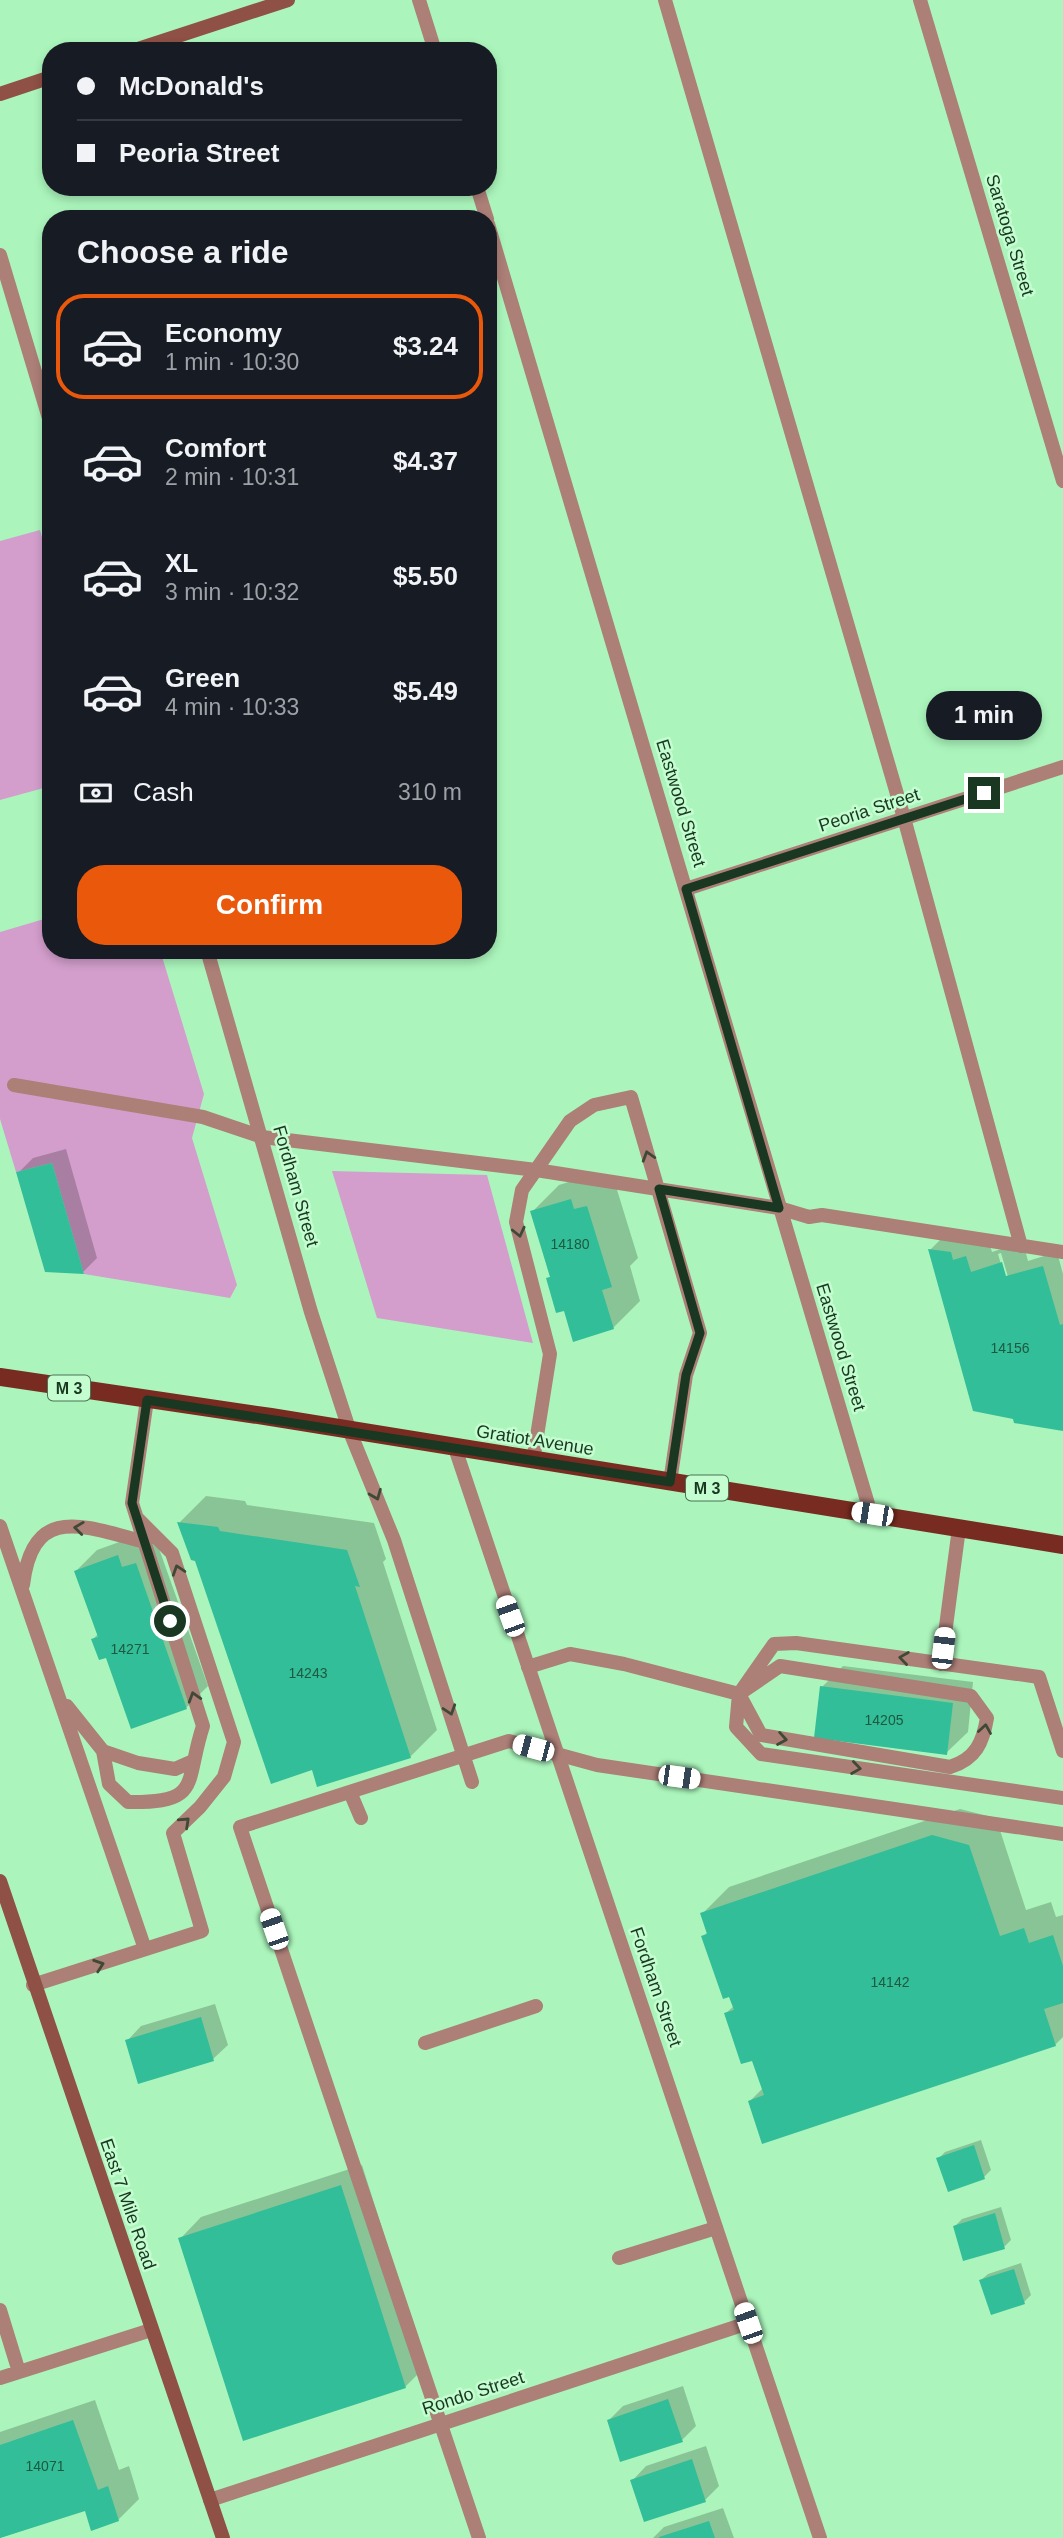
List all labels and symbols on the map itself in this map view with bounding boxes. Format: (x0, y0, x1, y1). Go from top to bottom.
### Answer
street label: Saratoga Street (982, 172, 1038, 298)
callout: 1 min (926, 692, 1042, 740)
street label: Eastwood Street (652, 737, 710, 869)
route end (968, 777, 1000, 809)
street label: Peoria Street (816, 784, 922, 836)
street label: Fordham Street (269, 1123, 323, 1249)
one-way arrow (642, 1150, 657, 1162)
one-way arrow (510, 1226, 525, 1238)
house number: 14180 (551, 1236, 590, 1252)
street label: Eastwood Street (812, 1281, 870, 1413)
house number: 14156 (991, 1340, 1030, 1356)
road number: M 3 (48, 1376, 90, 1400)
street label: Gratiot Avenue (475, 1421, 595, 1459)
road number: M 3 (686, 1476, 728, 1500)
one-way arrow (367, 1489, 381, 1501)
car (850, 1500, 895, 1528)
one-way arrow (73, 1521, 85, 1536)
one-way arrow (171, 1565, 186, 1577)
car (493, 1593, 528, 1639)
route start (154, 1605, 186, 1637)
car (931, 1626, 956, 1670)
house number: 14271 (111, 1641, 150, 1657)
one-way arrow (898, 1651, 910, 1666)
house number: 14243 (289, 1665, 328, 1681)
one-way arrow (187, 1691, 202, 1703)
one-way arrow (442, 1704, 457, 1716)
house number: 14205 (865, 1712, 904, 1728)
one-way arrow (977, 1723, 992, 1734)
one-way arrow (776, 1731, 788, 1746)
car (510, 1732, 557, 1764)
one-way arrow (850, 1760, 862, 1775)
car (657, 1764, 702, 1790)
one-way arrow (177, 1817, 190, 1830)
car (258, 1906, 291, 1952)
street label: Fordham Street (626, 1925, 686, 2049)
one-way arrow (92, 1959, 104, 1973)
house number: 14142 (871, 1974, 910, 1990)
street label: East 7 Mile Road (96, 2136, 160, 2272)
car (732, 2300, 765, 2346)
street label: Rondo Street (419, 2367, 527, 2419)
house number: 14071 (26, 2458, 65, 2474)

